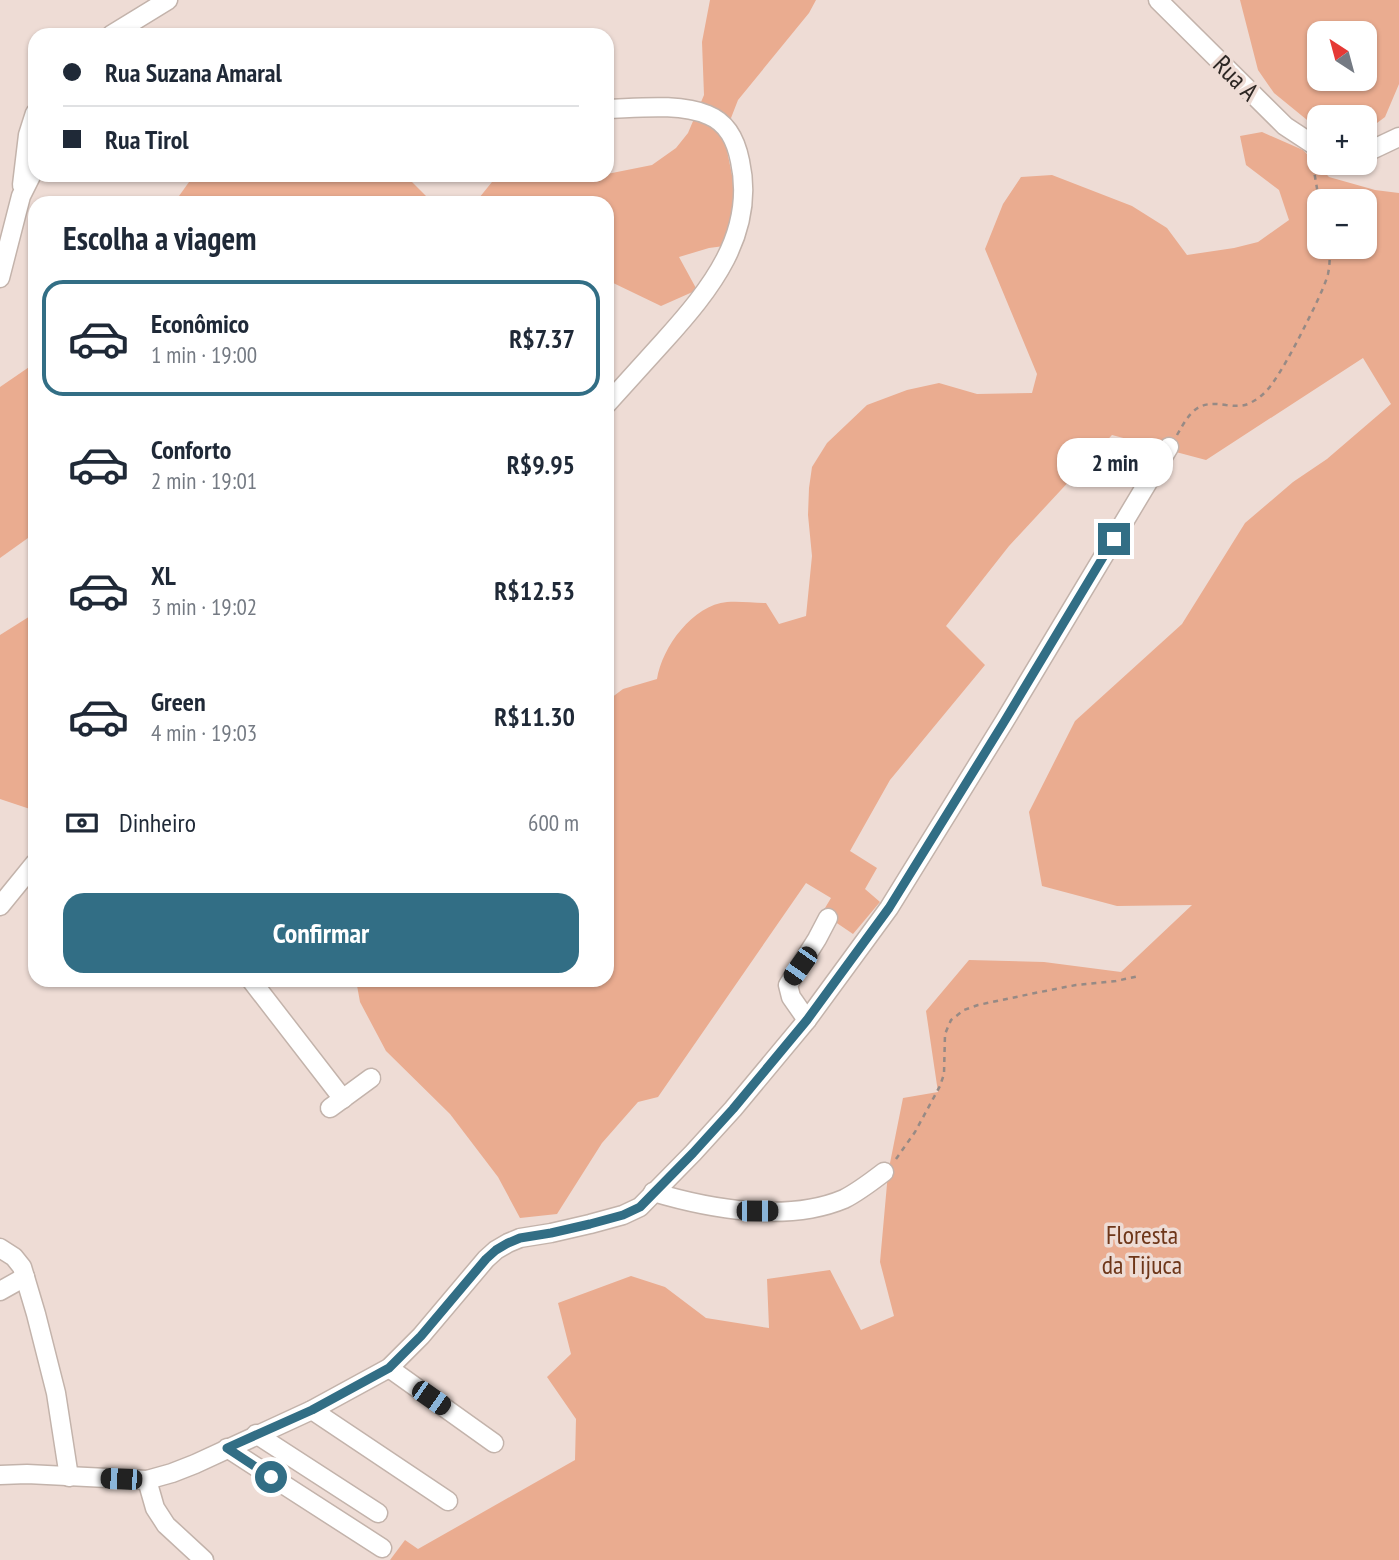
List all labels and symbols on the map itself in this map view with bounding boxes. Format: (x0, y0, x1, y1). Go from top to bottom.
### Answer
north arrow (1307, 21, 1377, 91)
street label: Rua A (1207, 48, 1267, 108)
callout: 2 min (1056, 438, 1172, 486)
route end (1098, 523, 1130, 555)
car (780, 943, 821, 989)
car (737, 1201, 779, 1222)
park label: Floresta da Tijuca (1102, 1218, 1182, 1281)
car (408, 1377, 455, 1419)
route start (255, 1461, 287, 1493)
car (100, 1468, 143, 1490)

